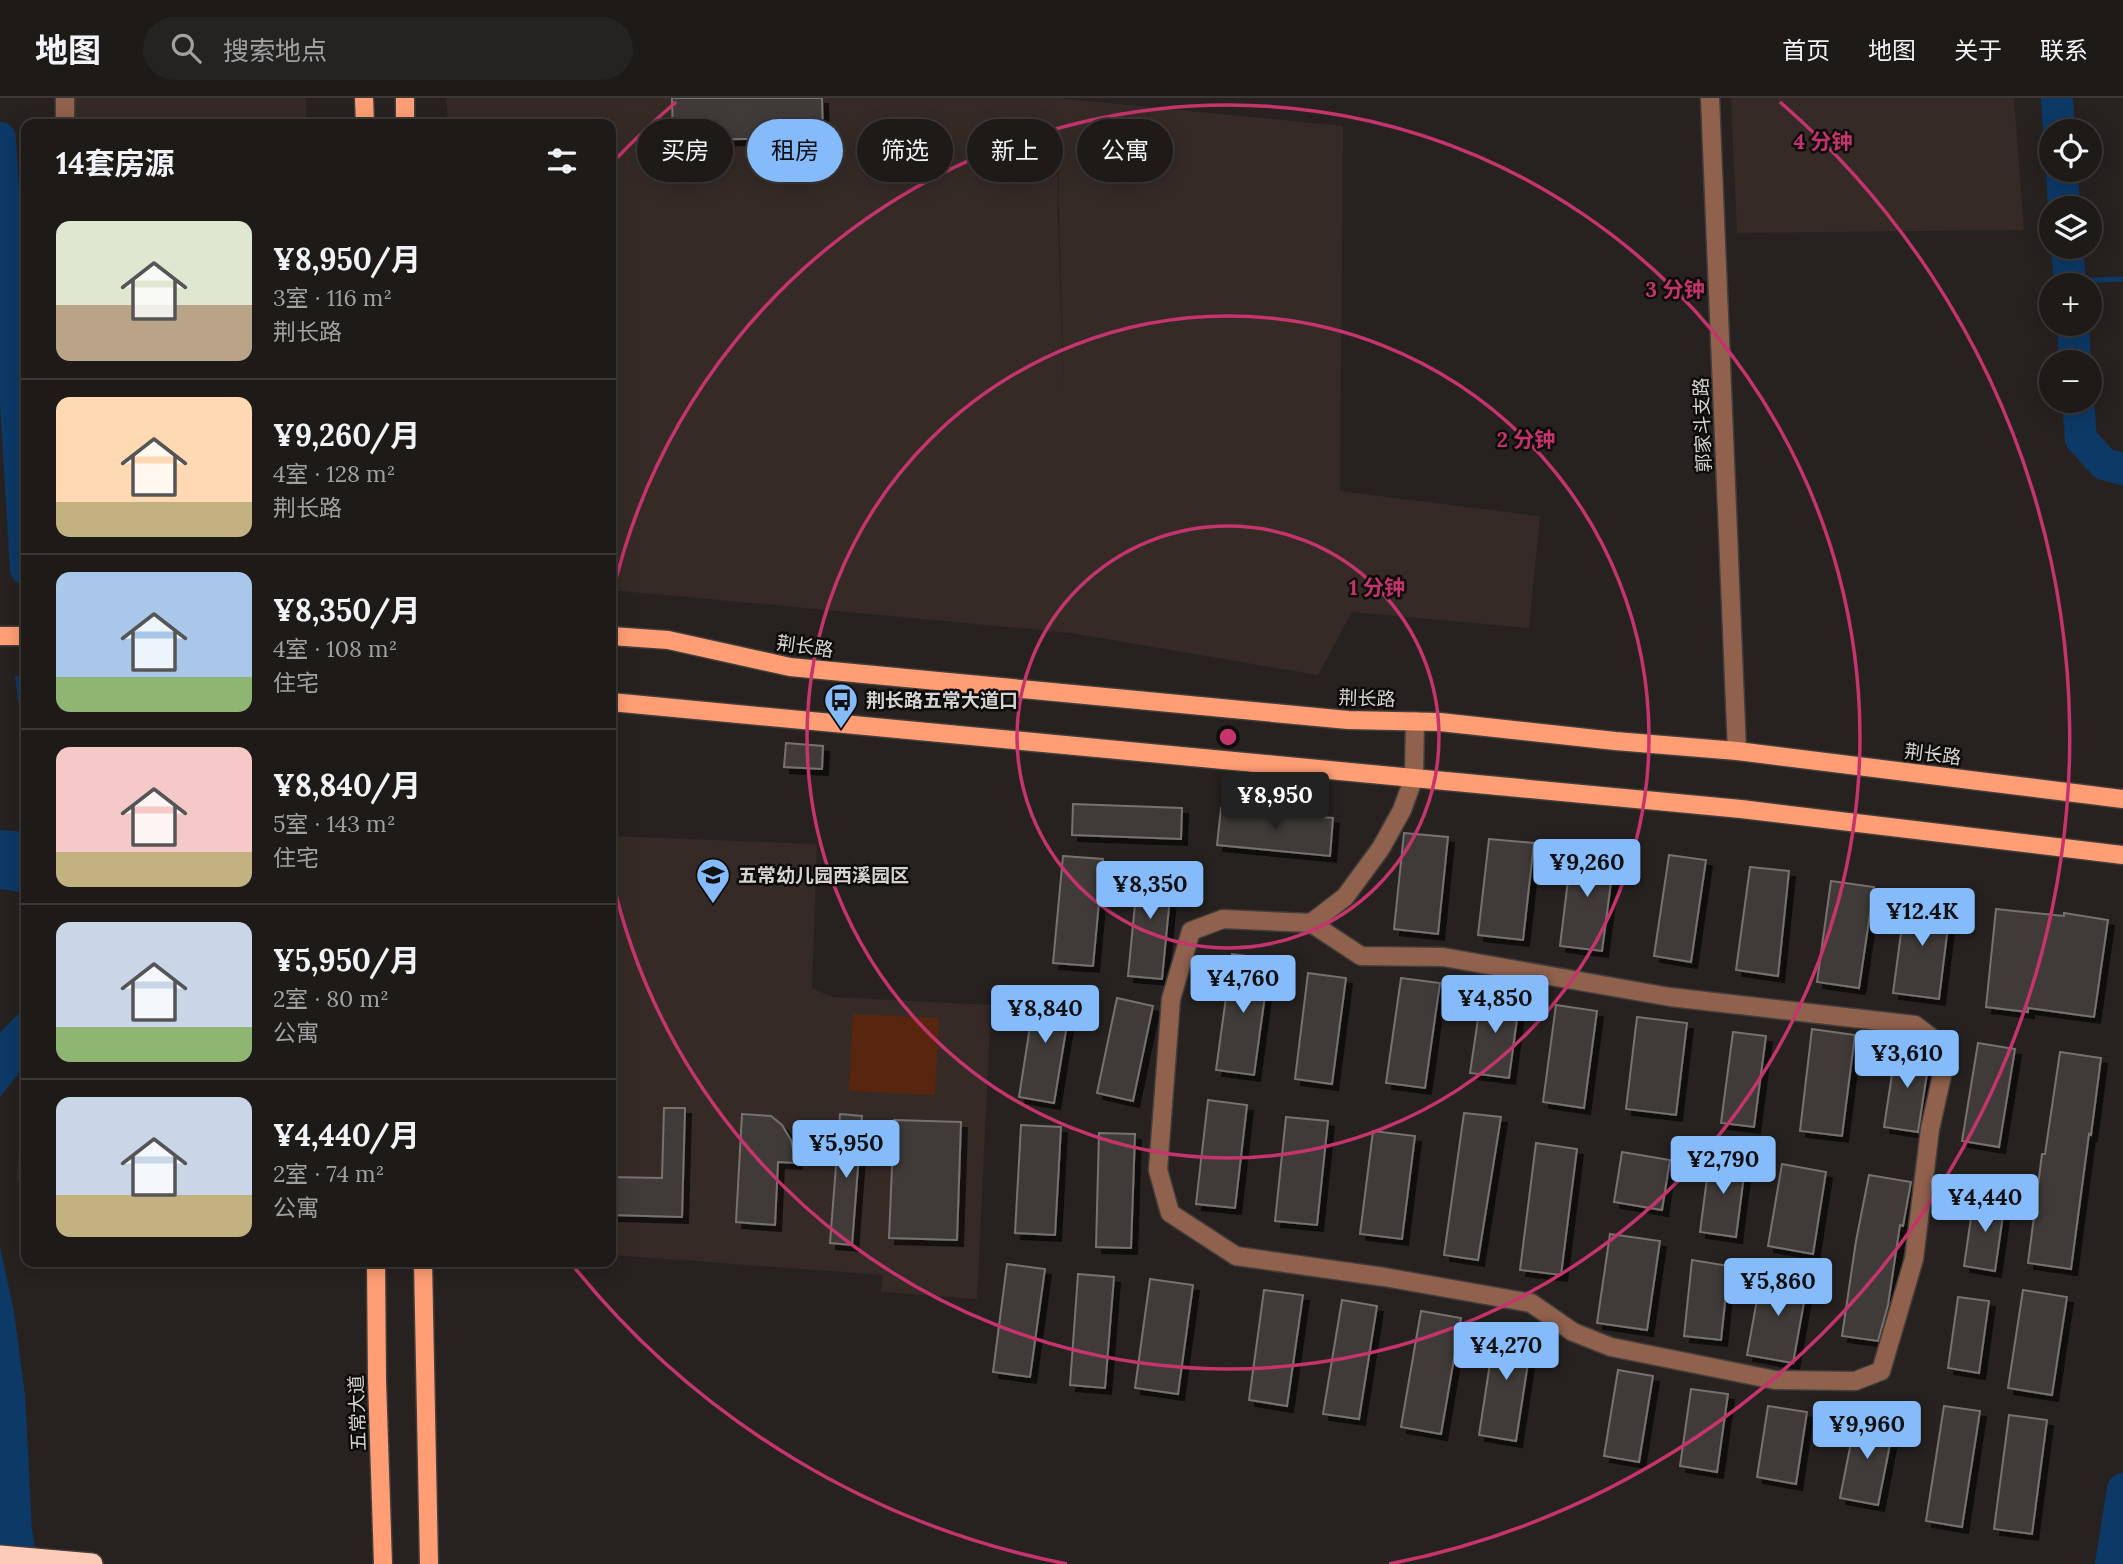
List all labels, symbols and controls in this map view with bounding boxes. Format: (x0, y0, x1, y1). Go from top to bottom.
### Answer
search box (143, 17, 633, 80)
text: 地图 (35, 29, 101, 71)
icon: search (167, 29, 205, 67)
text: 搜索地点 (223, 34, 327, 67)
text: 首页 (1782, 35, 1830, 66)
text: 地图 (1868, 35, 1916, 66)
text: 关于 (1954, 35, 2002, 66)
text: 联系 (2040, 35, 2088, 66)
chip: 买房 (637, 119, 733, 182)
chip: 租房 (747, 119, 843, 182)
chip: 筛选 (857, 119, 953, 182)
chip: 新上 (967, 119, 1063, 182)
chip: 公寓 (1077, 119, 1173, 182)
map controls (2039, 119, 2102, 413)
button: locate (2039, 119, 2102, 182)
text: 4 分钟 (1793, 128, 1853, 155)
icon: filters (543, 142, 581, 180)
text: 14套房源 (56, 144, 175, 182)
button: layers (2039, 196, 2102, 259)
text: ¥8,950/月 (273, 240, 421, 278)
icon: home (112, 249, 196, 333)
button: + (2039, 273, 2102, 336)
text: 3 分钟 (1645, 276, 1705, 303)
text: 3室 · 116 m² (273, 283, 392, 312)
text: 荆长路 (273, 317, 342, 346)
button: − (2039, 350, 2102, 413)
street label: 郭家斗支路 (1688, 377, 1716, 473)
text: ¥9,260/月 (273, 416, 420, 454)
icon: home (112, 425, 196, 509)
text: 2 分钟 (1497, 426, 1555, 453)
text: 4室 · 128 m² (273, 459, 395, 488)
text: 荆长路 (273, 493, 342, 522)
text: 1 分钟 (1349, 574, 1405, 601)
text: ¥8,350/月 (273, 591, 420, 629)
icon: home (112, 600, 196, 684)
street label: 荆长路 (775, 630, 835, 662)
text: 4室 · 108 m² (273, 634, 397, 663)
text: 住宅 (273, 668, 319, 697)
bus stop icon: 荆长路五常大道口 (822, 681, 860, 730)
street label: 荆长路 (1338, 685, 1396, 711)
place label: 荆长路五常大道口 (866, 688, 1018, 712)
centre of rings (1216, 725, 1240, 749)
street label: 荆长路 (1903, 739, 1963, 769)
text: ¥8,840/月 (273, 766, 421, 804)
pin: ¥8,950 (1218, 772, 1332, 832)
icon: home (112, 775, 196, 859)
text: ¥8,950 (1237, 780, 1313, 809)
text: 5室 · 143 m² (273, 809, 396, 838)
pin: ¥9,260 (1530, 840, 1644, 899)
text: 住宅 (273, 843, 319, 872)
text: ¥9,260 (1549, 847, 1625, 876)
school or university icon: 五常幼儿园西溪园区 (694, 856, 732, 905)
pin: ¥8,350 (1093, 862, 1207, 921)
place label: 五常幼儿园西溪园区 (738, 863, 909, 887)
text: ¥8,350 (1112, 869, 1188, 898)
pin: ¥12.4K (1865, 888, 1979, 948)
text: ¥12.4K (1886, 896, 1958, 925)
text: ¥5,950/月 (273, 941, 420, 979)
icon: home (112, 950, 196, 1034)
pin: ¥4,760 (1186, 956, 1300, 1015)
text: ¥4,760 (1207, 963, 1279, 992)
pin: ¥4,850 (1438, 976, 1552, 1035)
text: ¥4,850 (1457, 983, 1533, 1012)
text: 2室 · 80 m² (273, 984, 389, 1013)
pin: ¥8,840 (988, 986, 1102, 1045)
text: ¥8,840 (1007, 993, 1083, 1022)
text: 公寓 (273, 1018, 319, 1047)
pin: ¥3,610 (1850, 1030, 1964, 1090)
text: ¥3,610 (1871, 1038, 1943, 1067)
text: ¥4,440/月 (273, 1116, 420, 1154)
pin: ¥5,950 (789, 1121, 903, 1180)
icon: home (112, 1125, 196, 1209)
text: ¥5,950 (808, 1128, 884, 1157)
pin: ¥2,790 (1666, 1136, 1780, 1196)
text: ¥2,790 (1687, 1144, 1759, 1173)
text: 2室 · 74 m² (273, 1159, 384, 1188)
pin: ¥4,440 (1928, 1174, 2042, 1234)
text: ¥4,440 (1948, 1182, 2022, 1211)
text: 公寓 (273, 1193, 319, 1222)
pin: ¥5,860 (1721, 1258, 1835, 1318)
text: ¥5,860 (1740, 1266, 1816, 1295)
pin: ¥4,270 (1449, 1322, 1563, 1382)
text: ¥4,270 (1470, 1330, 1542, 1359)
street label: 五常大道 (344, 1375, 370, 1451)
pin: ¥9,960 (1810, 1402, 1924, 1461)
text: ¥9,960 (1829, 1409, 1905, 1438)

